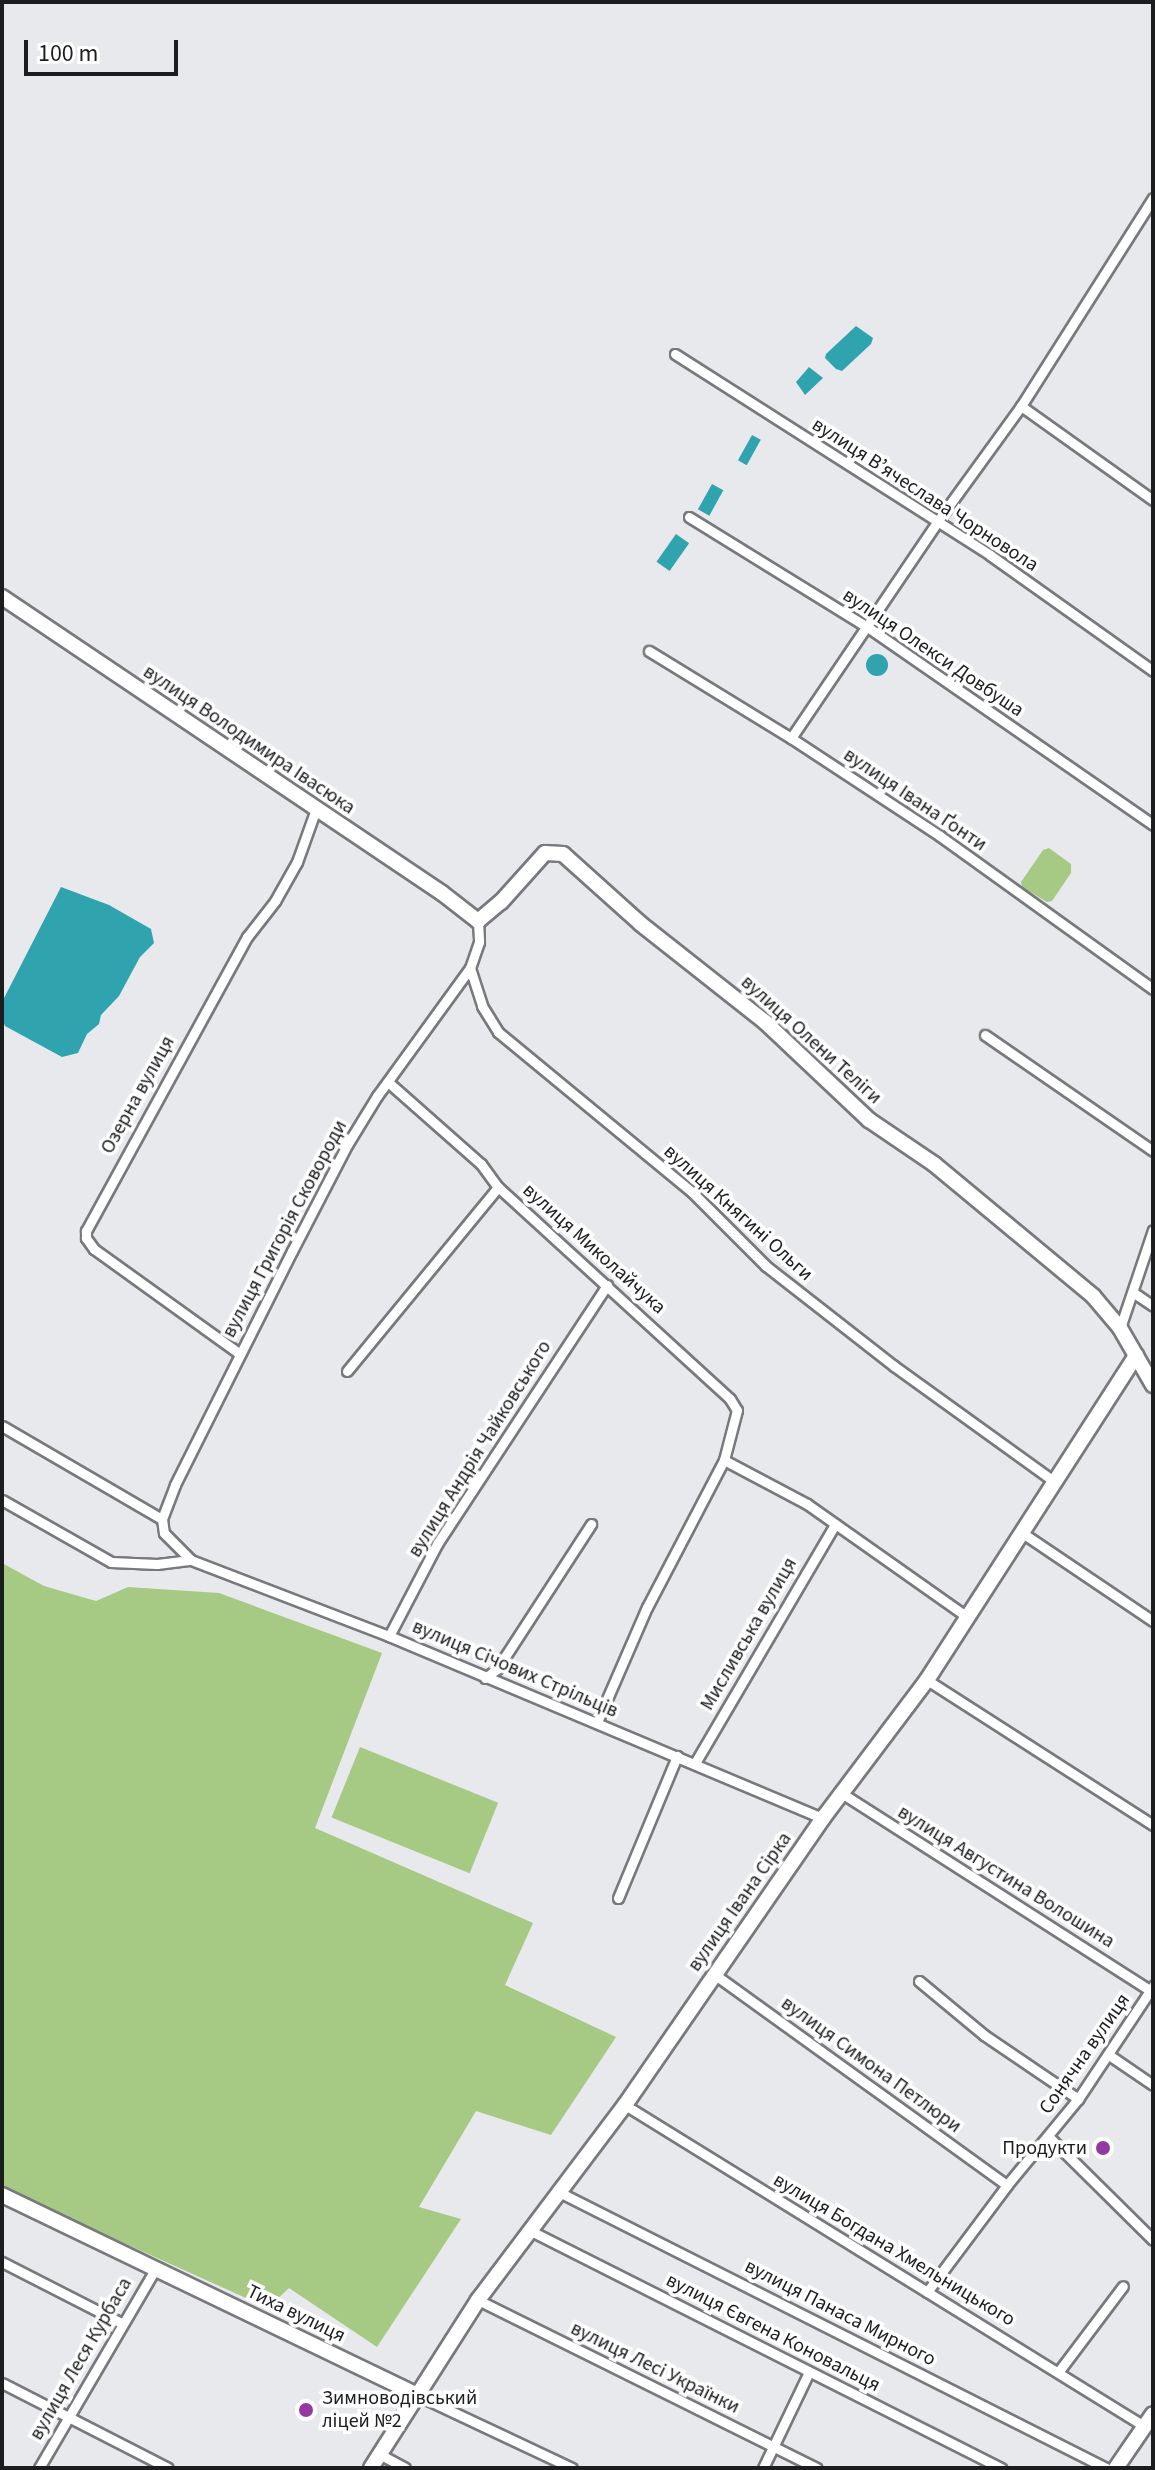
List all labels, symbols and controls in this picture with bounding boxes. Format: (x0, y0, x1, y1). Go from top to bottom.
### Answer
scale bar (28, 24, 182, 74)
text: 100 m (38, 36, 98, 71)
street label: вулиця Вʼячеслава Чорновола (807, 413, 1043, 577)
street label: вулиця Олекси Довбуша (838, 583, 1028, 723)
street label: вулиця Володимира Івасюка (138, 660, 360, 820)
street label: вулиця Івана Ґонти (839, 743, 991, 857)
street label: вулиця Олени Теліги (736, 970, 886, 1110)
street label: Озерна вулиця (96, 1032, 180, 1158)
street label: вулиця Григорія Сковороди (217, 1116, 353, 1342)
street label: вулиця Княгині Ольги (658, 1140, 818, 1286)
street label: вулиця Миколайчука (518, 1178, 670, 1320)
street label: вулиця Андрія Чайковського (403, 1336, 557, 1562)
street label: Мисливська вулиця (695, 1553, 803, 1715)
street label: вулиця Січових Стрільців (408, 1615, 622, 1723)
street label: вулиця Августина Волошина (893, 1800, 1119, 1954)
street label: вулиця Івана Сірка (683, 1828, 797, 1976)
street label: Сонячна вулиця (1034, 1989, 1136, 2119)
street label: вулиця Симона Петлюри (776, 1992, 966, 2138)
place label: Продукти (1002, 2136, 1087, 2160)
marker: Продукти (1094, 2139, 1112, 2157)
street label: вулиця Богдана Хмельницького (769, 2168, 1019, 2332)
street label: вулиця Панаса Мирного (740, 2254, 940, 2372)
street label: вулиця Євгена Коновальця (662, 2268, 884, 2398)
street label: вулиця Леся Курбаса (25, 2273, 137, 2445)
street label: Тиха вулиця (243, 2280, 349, 2348)
street label: вулиця Лесі Українки (567, 2317, 743, 2419)
place label: Зимноводівський ліцей №2 (322, 2386, 477, 2433)
marker: Зимноводівський ліцей №2 (297, 2401, 315, 2419)

